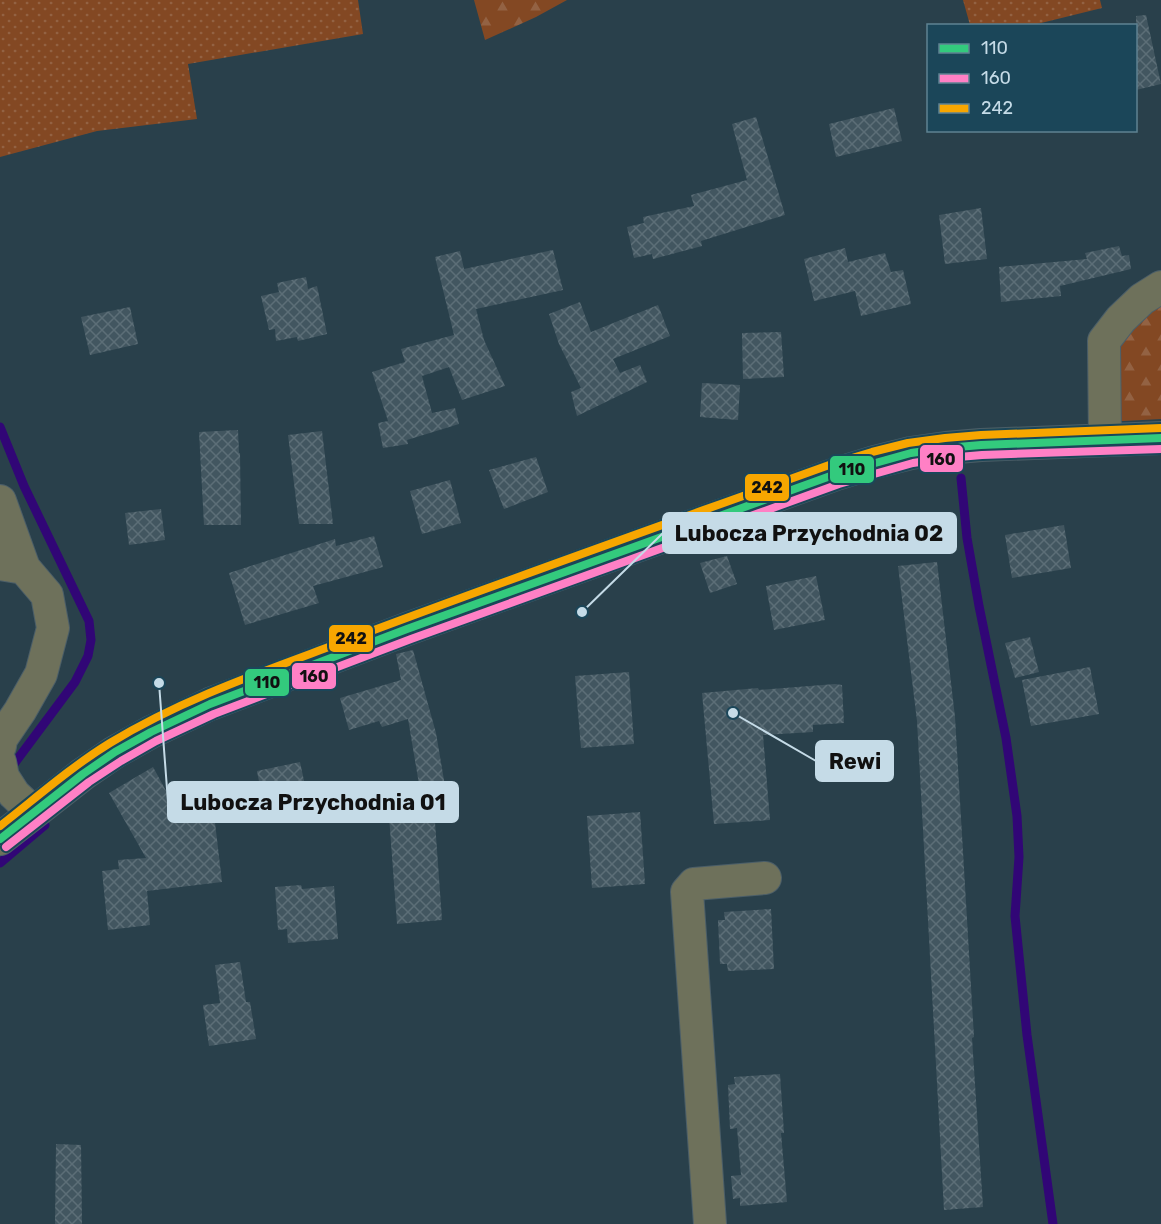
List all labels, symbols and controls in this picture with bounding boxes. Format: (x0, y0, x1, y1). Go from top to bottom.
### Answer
legend (927, 24, 1137, 132)
text: 110 (981, 37, 1008, 59)
text: 160 (981, 67, 1011, 89)
text: 242 (981, 97, 1013, 119)
line badge: 160 (919, 444, 964, 473)
text: 160 (926, 450, 956, 469)
line badge: 110 (829, 455, 875, 484)
text: 110 (839, 460, 866, 479)
line badge: 242 (744, 473, 790, 502)
text: 242 (751, 478, 783, 497)
callout: Lubocza Przychodnia 02 (663, 513, 956, 553)
text: Lubocza Przychodnia 02 (675, 520, 943, 547)
line badge: 242 (328, 624, 374, 653)
text: 242 (335, 629, 367, 648)
line badge: 160 (291, 662, 337, 690)
text: 160 (299, 667, 329, 686)
line badge: 110 (244, 668, 290, 697)
text: 110 (254, 673, 281, 692)
callout: Rewi (816, 741, 893, 781)
text: Rewi (829, 748, 881, 775)
callout: Lubocza Przychodnia 01 (168, 782, 458, 822)
text: Lubocza Przychodnia 01 (180, 789, 446, 816)

